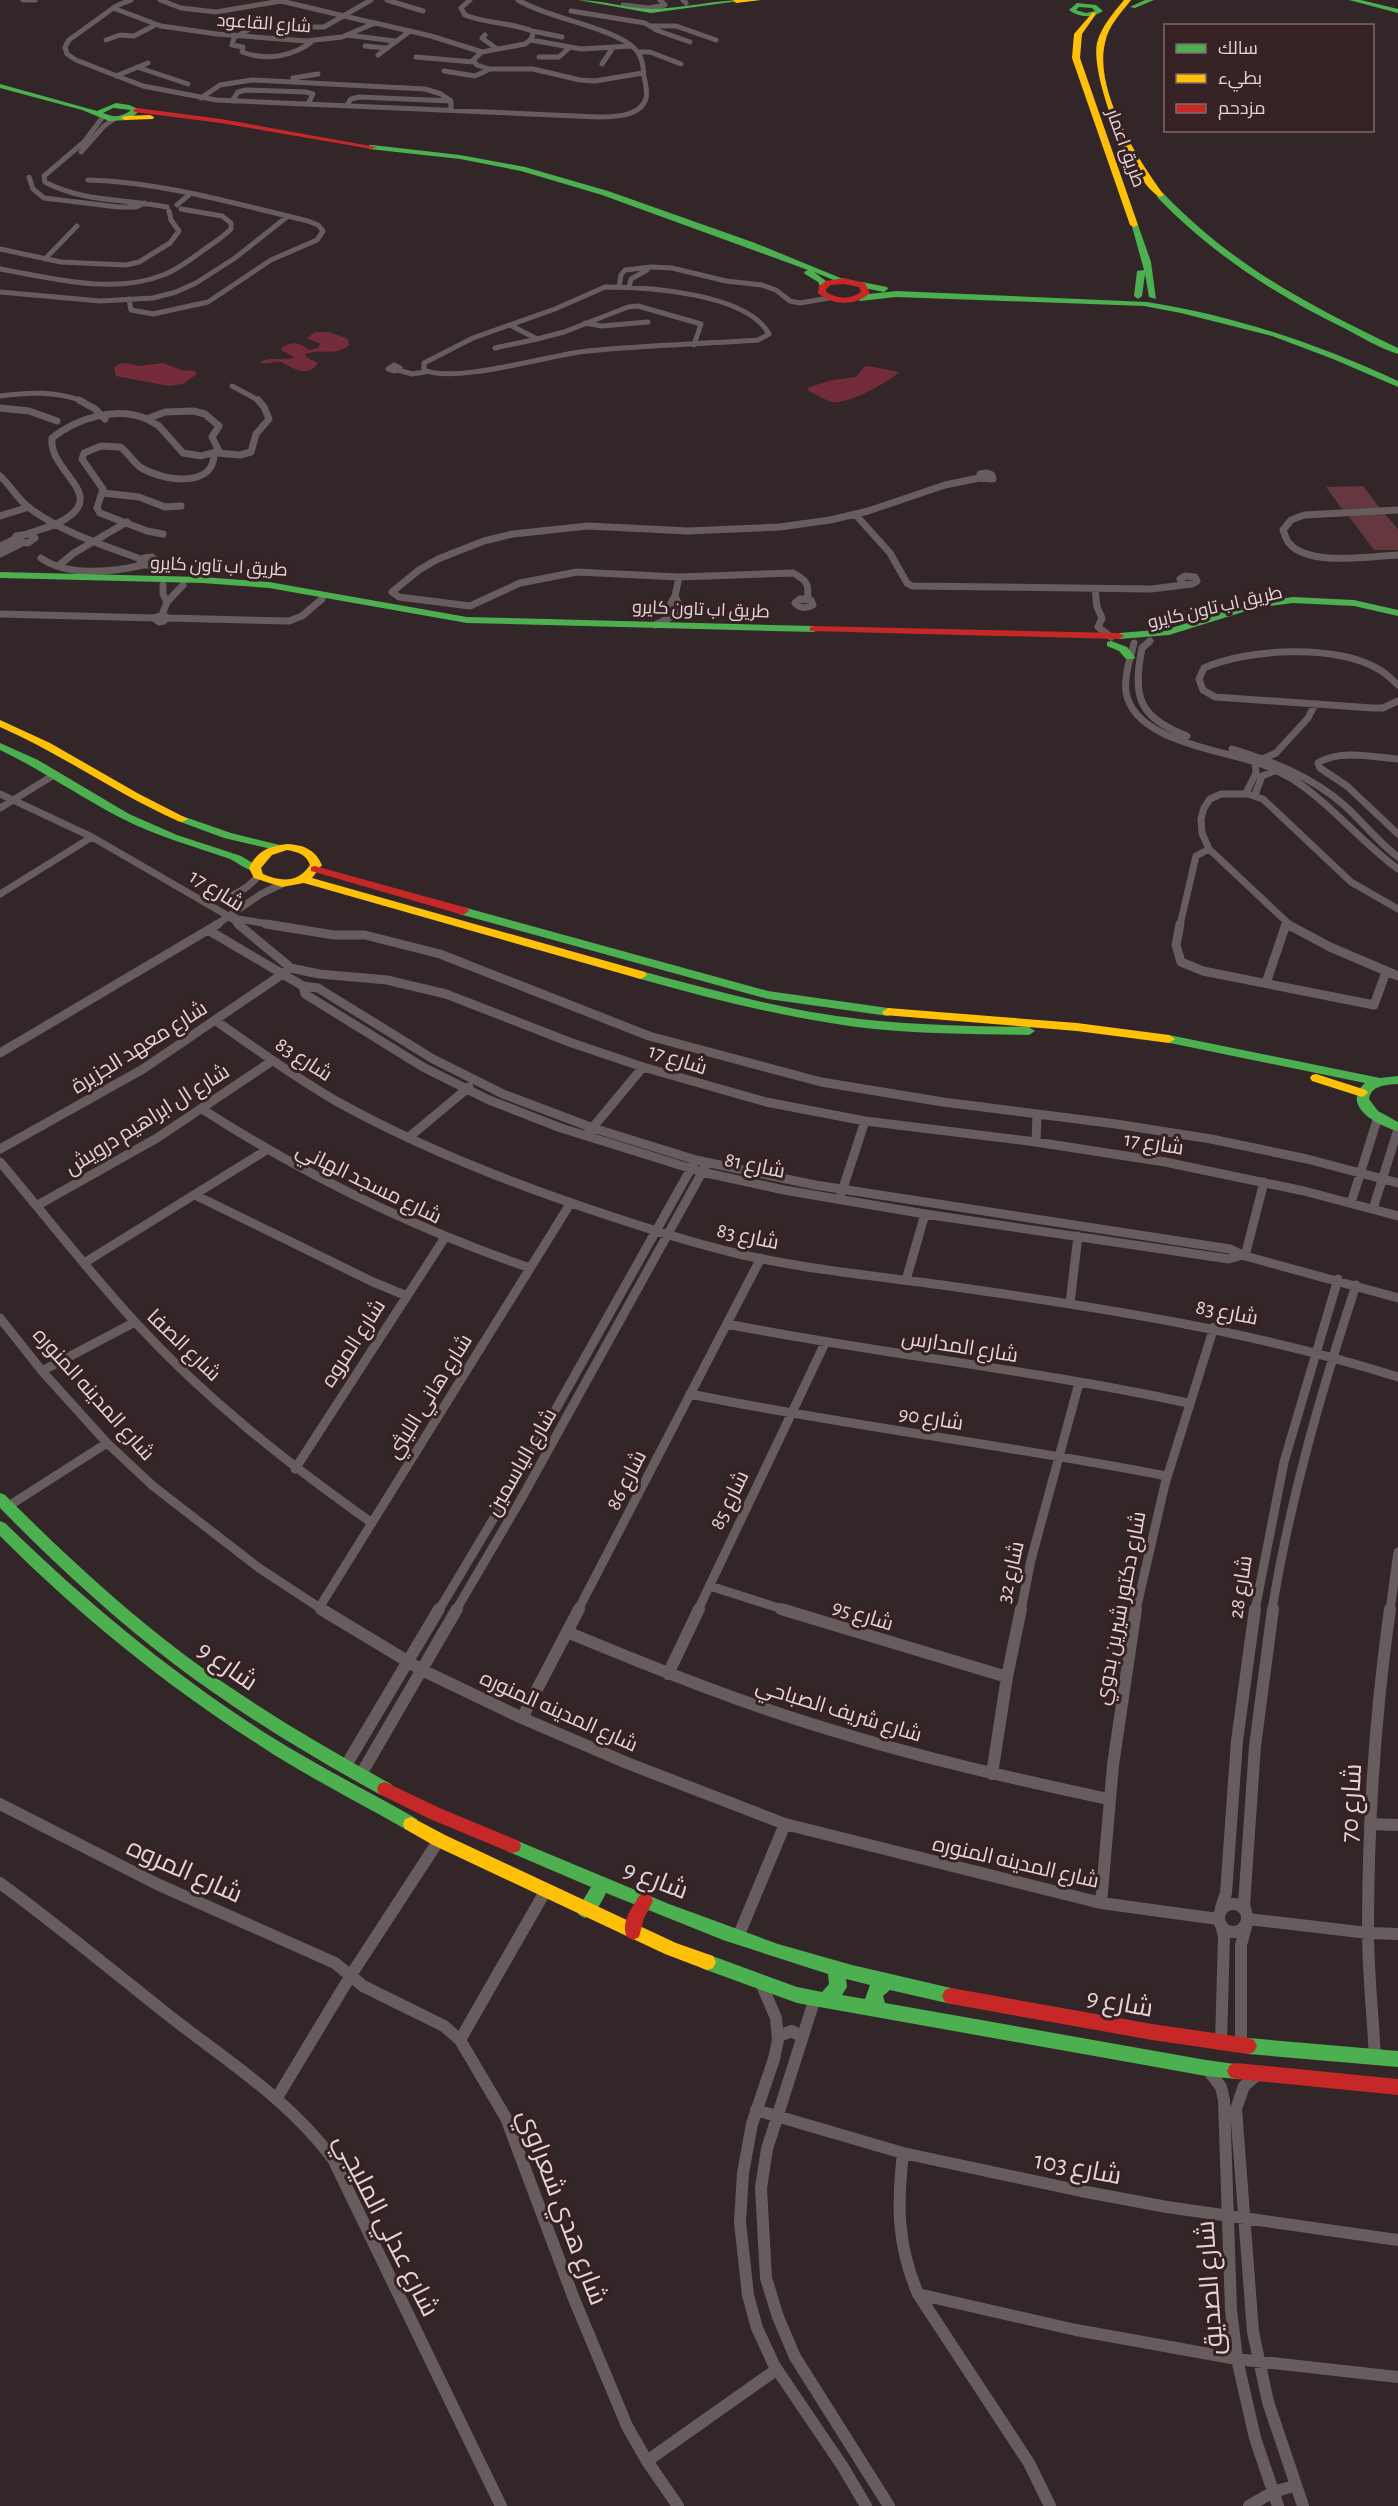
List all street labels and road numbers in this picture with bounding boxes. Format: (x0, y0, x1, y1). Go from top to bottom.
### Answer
street label: شارع القاعود (216, 11, 312, 38)
street label: طريق اعمار (1100, 106, 1148, 191)
street label: طريق اب تاون كايرو (150, 554, 288, 582)
street label: طريق اب تاون كايرو (1146, 584, 1285, 634)
street label: طريق اب تاون كايرو (632, 599, 770, 623)
street label: شارع 17 (184, 866, 248, 918)
street label: شارع معهد الجزيرة (68, 997, 212, 1100)
street label: شارع 83 (270, 1034, 336, 1088)
street label: شارع 17 (645, 1040, 710, 1082)
street label: شارع ال ابراهيم درويش (61, 1060, 235, 1181)
street label: شارع 17 (1122, 1128, 1185, 1162)
street label: شارع مسجد الهاني (291, 1139, 445, 1232)
street label: شارع 81 (722, 1149, 787, 1185)
street label: شارع 83 (714, 1220, 781, 1256)
street label: شارع المروه (317, 1296, 392, 1392)
street label: شارع 83 (1194, 1296, 1260, 1332)
street label: شارع الصفا (141, 1305, 224, 1387)
street label: شارع المدينه المنوره (27, 1324, 158, 1467)
street label: شارع المدارس (900, 1327, 1020, 1369)
street label: شارع هاني الليثي (383, 1330, 480, 1465)
street label: شارع 90 (897, 1403, 965, 1437)
street label: شارع الياسمين (482, 1405, 563, 1521)
street label: شارع 86 (603, 1447, 653, 1515)
street label: شارع 85 (706, 1467, 755, 1534)
street label: شارع دكتور شيرين بدوي (1091, 1509, 1155, 1708)
street label: شارع 32 (993, 1539, 1031, 1606)
street label: شارع 28 (1225, 1554, 1259, 1621)
street label: شارع 95 (829, 1596, 896, 1638)
street label: شارع 9 (191, 1636, 262, 1698)
street label: شارع المدينه المنوره (476, 1667, 641, 1758)
street label: شارع شريف الصباحي (752, 1675, 924, 1750)
street label: شارع 70 (1336, 1763, 1369, 1843)
street label: شارع المدينه المنوره (930, 1833, 1101, 1895)
street label: شارع المروه (122, 1834, 246, 1911)
street label: شارع 9 (619, 1856, 692, 1907)
street label: شارع 9 (1084, 1984, 1155, 2025)
street label: شارع هدي شعراوي (507, 2106, 611, 2311)
street label: شارع عدلي المليجي (323, 2130, 443, 2324)
street label: شارع 103 (1032, 2147, 1124, 2192)
street label: شارع الصديق (1192, 2219, 1231, 2356)

